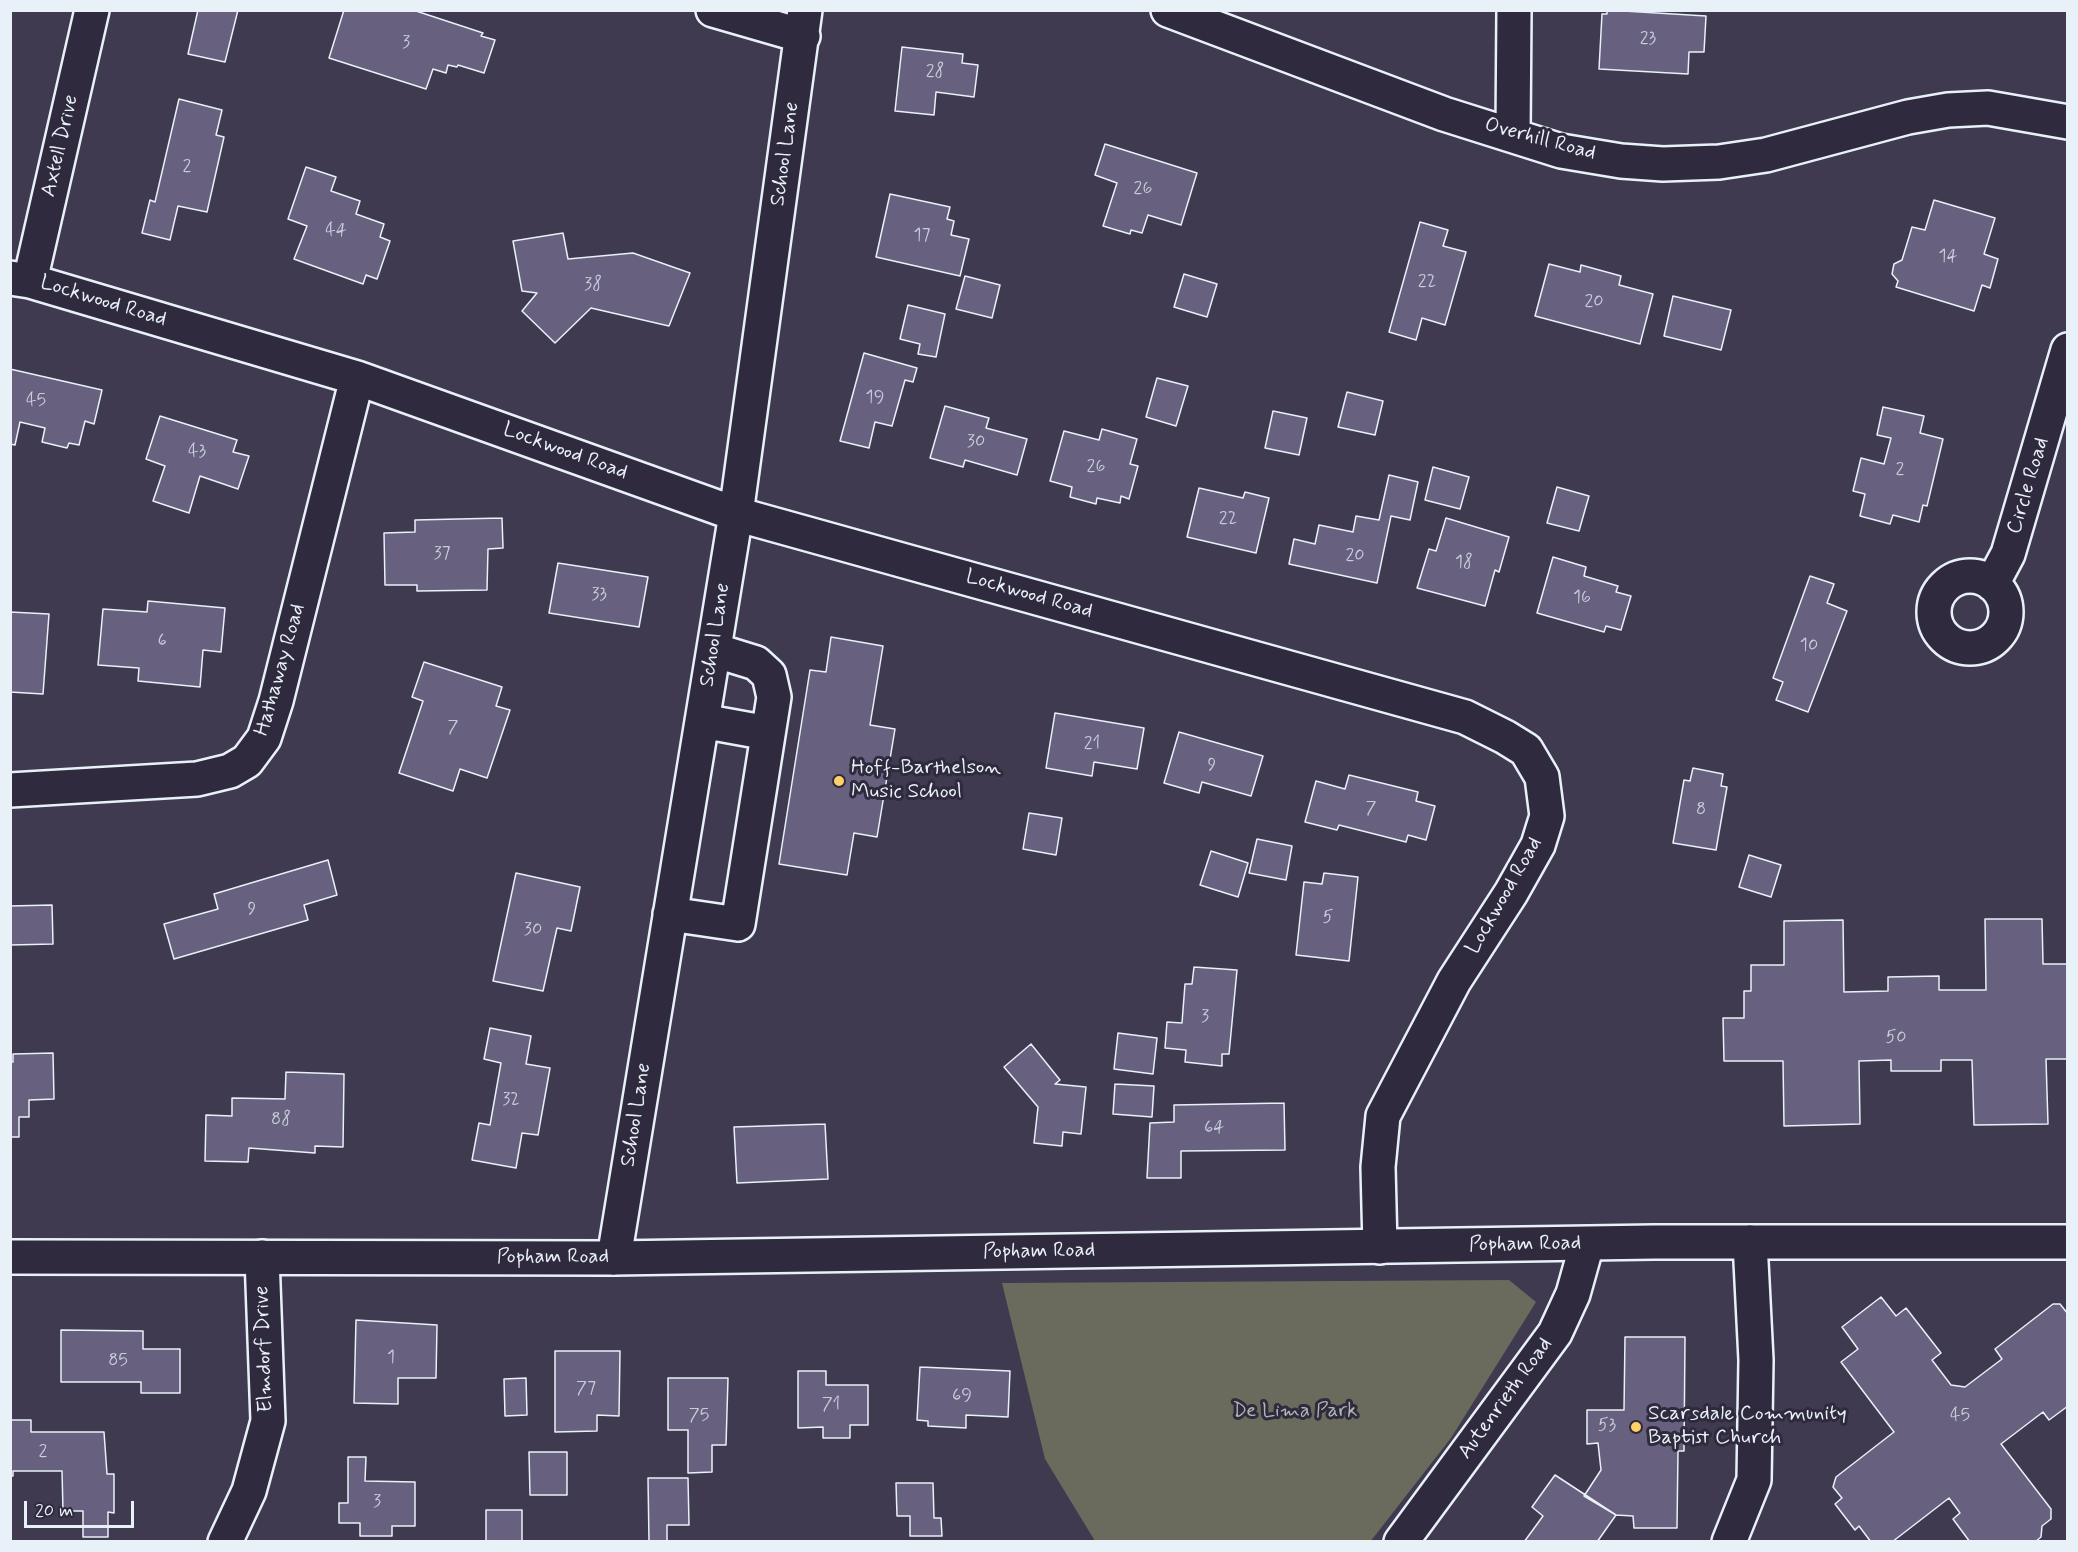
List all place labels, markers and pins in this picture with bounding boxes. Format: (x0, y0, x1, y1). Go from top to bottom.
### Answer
place label: Hoff-Barthelson Music School (851, 756, 1001, 806)
marker: Hoff-Barthelson Music School (832, 774, 846, 788)
place label: Scarsdale Community Baptist Church (1648, 1402, 1847, 1452)
marker: Scarsdale Community Baptist Church (1629, 1420, 1643, 1434)

